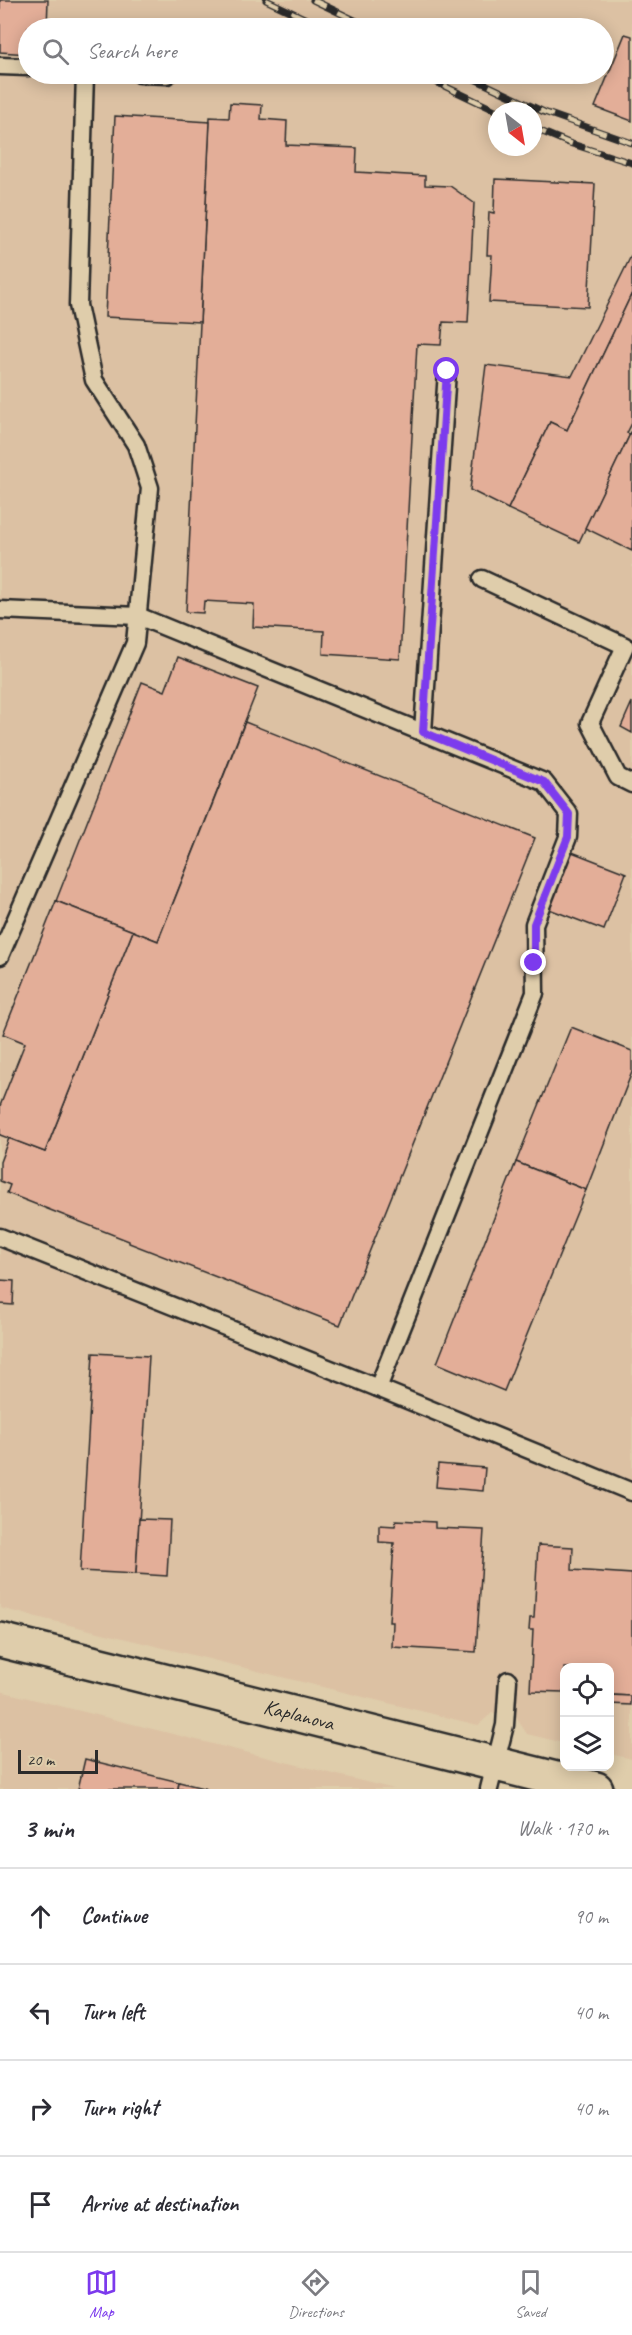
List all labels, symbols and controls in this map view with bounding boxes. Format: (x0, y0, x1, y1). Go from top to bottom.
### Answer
search box (18, 18, 614, 84)
icon: search (39, 35, 72, 68)
text: Search here (87, 37, 177, 65)
north arrow (488, 102, 542, 156)
route start (433, 357, 459, 383)
route end (520, 949, 546, 975)
map controls (560, 1663, 614, 1771)
button: locate (560, 1663, 614, 1717)
street label: Kaplanova (261, 1693, 338, 1736)
button: layers (560, 1717, 614, 1771)
scale bar (18, 1747, 98, 1774)
text: 20 m (27, 1750, 54, 1770)
text: 3 min (24, 1812, 74, 1845)
text: Walk · 170 m (518, 1816, 608, 1841)
icon: ahead (24, 1900, 57, 1933)
text: Continue (81, 1902, 147, 1930)
text: 90 m (574, 1904, 608, 1929)
icon: left (24, 1996, 57, 2029)
text: Turn left (81, 1998, 145, 2026)
text: 40 m (574, 2000, 608, 2025)
icon: right (24, 2092, 57, 2125)
text: Turn right (81, 2094, 158, 2122)
text: 40 m (574, 2096, 608, 2121)
icon: arrive (24, 2188, 57, 2221)
text: Arrive at destination (81, 2190, 238, 2218)
tab: Map (85, 2266, 118, 2322)
tab: Directions (288, 2266, 344, 2322)
tab: Saved (514, 2266, 547, 2322)

